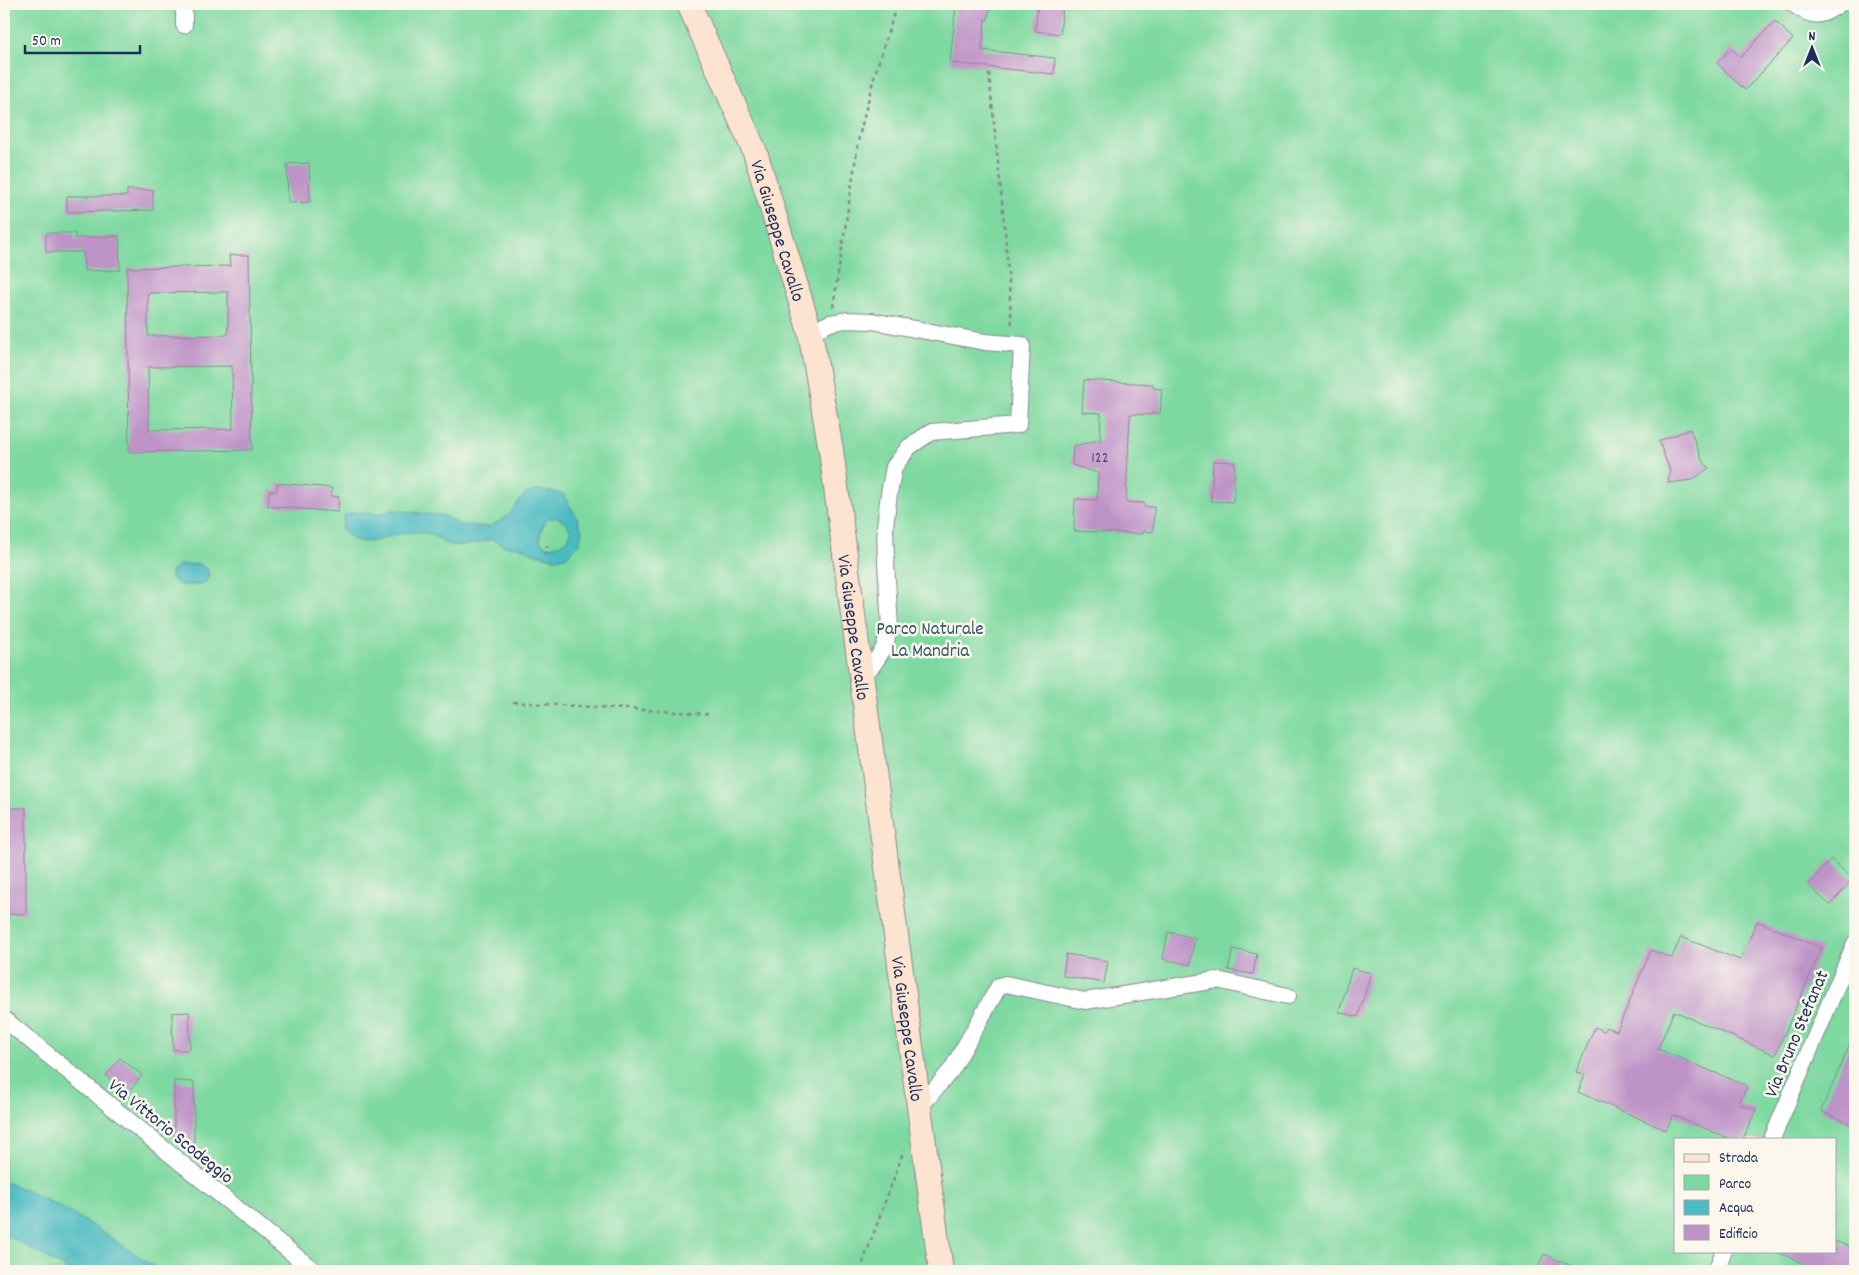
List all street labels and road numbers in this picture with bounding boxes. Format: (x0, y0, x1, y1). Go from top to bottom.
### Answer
street label: Via Giuseppe Cavallo (741, 157, 810, 305)
street label: Via Giuseppe Cavallo (828, 553, 874, 702)
street label: Via Giuseppe Cavallo (882, 955, 928, 1104)
street label: Via Bruno Stefanat (1759, 967, 1837, 1102)
street label: Via Vittorio Scodeggio (101, 1074, 238, 1192)

